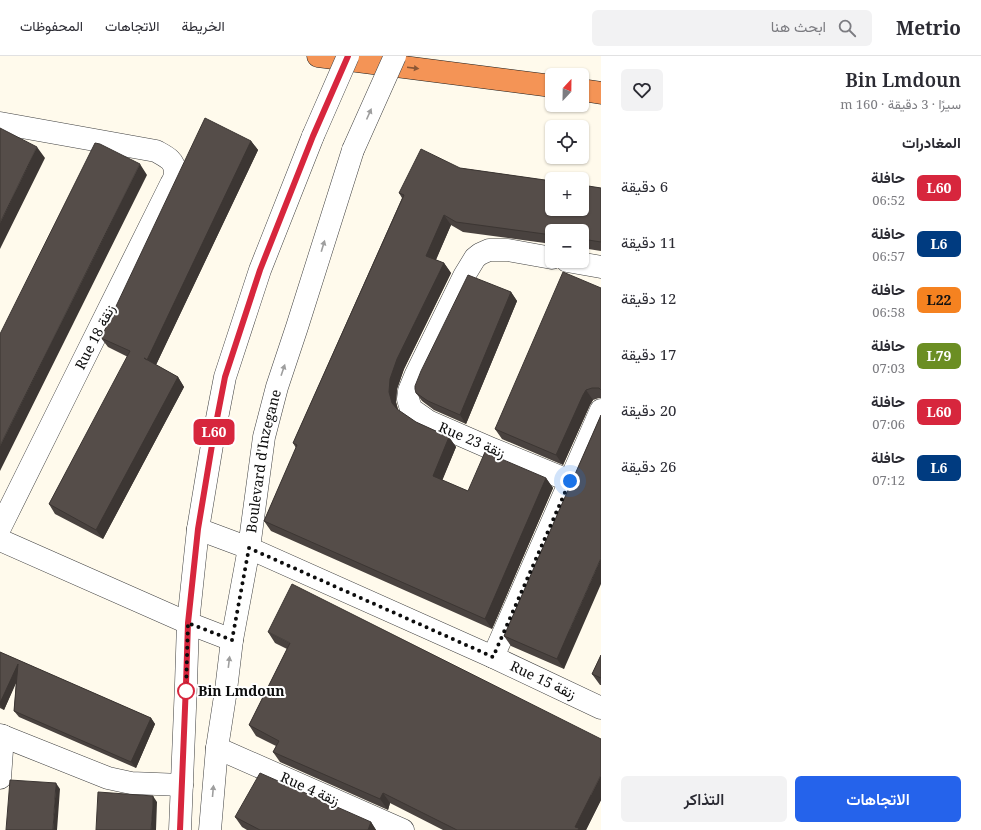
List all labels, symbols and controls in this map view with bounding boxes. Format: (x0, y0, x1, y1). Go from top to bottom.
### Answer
search box (592, 10, 872, 46)
text: Metrio (896, 15, 961, 41)
text: المحفوظات (20, 16, 83, 35)
text: الاتجاهات (105, 16, 159, 35)
text: الخريطة (181, 16, 225, 35)
text: ابحث هنا (771, 16, 826, 36)
icon: search (836, 17, 858, 39)
one-way arrow (407, 65, 419, 71)
text: Bin Lmdoun (845, 67, 961, 93)
north arrow (545, 68, 589, 112)
map controls (545, 68, 589, 268)
button: heart (621, 69, 663, 111)
text: سيرًا · 3 دقيقة · 160 m (840, 95, 961, 113)
one-way arrow (366, 109, 372, 120)
button: locate (545, 120, 589, 164)
text: المغادرات (902, 132, 961, 152)
text: حافلة (871, 167, 905, 187)
button: + (545, 172, 589, 216)
text: 6 دقيقة (621, 176, 668, 196)
text: L60 (927, 178, 951, 197)
text: 06:52 (872, 191, 905, 209)
text: حافلة (871, 223, 905, 243)
button: − (545, 224, 589, 268)
text: 11 دقيقة (621, 232, 676, 252)
text: L6 (930, 234, 948, 253)
one-way arrow (320, 240, 326, 252)
text: 06:57 (872, 247, 905, 265)
text: حافلة (871, 279, 905, 299)
text: 12 دقيقة (621, 288, 676, 308)
text: L22 (927, 290, 951, 309)
street label: Rue 18 زنقة (70, 301, 119, 373)
text: 06:58 (872, 303, 905, 321)
text: حافلة (871, 335, 905, 355)
text: 17 دقيقة (621, 344, 676, 364)
text: L79 (927, 346, 951, 365)
text: 07:03 (872, 359, 905, 377)
one-way arrow (280, 363, 286, 375)
street label: Boulevard d'Inzegane (241, 387, 285, 534)
text: حافلة (871, 391, 905, 411)
text: 20 دقيقة (621, 400, 676, 420)
text: L60 (927, 402, 951, 421)
text: 07:06 (872, 415, 905, 433)
street label: Rue 23 زنقة (436, 417, 509, 462)
line badge: L60 (191, 419, 237, 445)
text: L60 (202, 422, 226, 441)
text: حافلة (871, 447, 905, 467)
text: 26 دقيقة (621, 456, 676, 476)
text: L6 (930, 458, 948, 477)
your location (560, 471, 580, 491)
text: 07:12 (872, 471, 905, 489)
one-way arrow (226, 656, 232, 668)
street label: Rue 15 زنقة (507, 656, 579, 703)
place label: Bin Lmdoun (198, 681, 285, 700)
marker: Bin Lmdoun (177, 682, 195, 700)
street label: Rue 4 زنقة (278, 767, 343, 810)
button: التذاكر (621, 776, 787, 822)
button: الاتجاهات (795, 776, 961, 822)
one-way arrow (210, 785, 217, 797)

